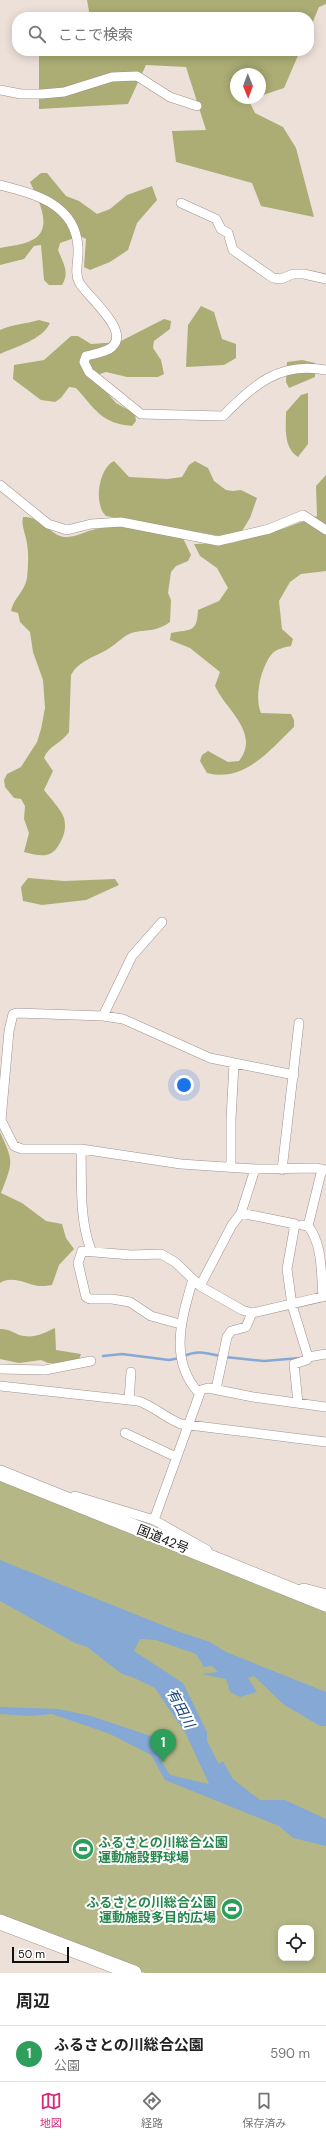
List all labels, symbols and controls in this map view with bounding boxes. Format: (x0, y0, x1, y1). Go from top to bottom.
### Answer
search box (12, 12, 314, 56)
icon: search (26, 23, 48, 45)
text: ここで検索 (58, 25, 133, 45)
north arrow (230, 68, 266, 104)
your location (174, 1075, 194, 1095)
street label: 国道42号 (135, 1521, 191, 1557)
water label: 有田川 (163, 1685, 200, 1733)
pin: 1 (150, 1729, 176, 1762)
place label: ふるさとの川総合公園 運動施設野球場 (98, 1834, 228, 1866)
sports icon: ふるさとの川総合公園 運動施設野球場 (70, 1836, 96, 1862)
place label: ふるさとの川総合公園 運動施設多目的広場 (86, 1894, 216, 1926)
sports icon: ふるさとの川総合公園 運動施設多目的広場 (219, 1896, 245, 1922)
map controls (278, 1925, 314, 1961)
button: locate (278, 1925, 314, 1961)
scale bar (12, 1945, 69, 1964)
text: 50 m (18, 1947, 45, 1961)
text: 周辺 (16, 1990, 50, 2012)
text: ふるさとの川総合公園 (54, 2035, 204, 2055)
text: 1 (27, 2045, 31, 2062)
text: 590 m (270, 2045, 310, 2062)
text: 公園 (54, 2057, 80, 2074)
tab: 地図 (40, 2090, 62, 2130)
tab: 経路 (141, 2090, 163, 2130)
tab: 保存済み (242, 2090, 286, 2130)

